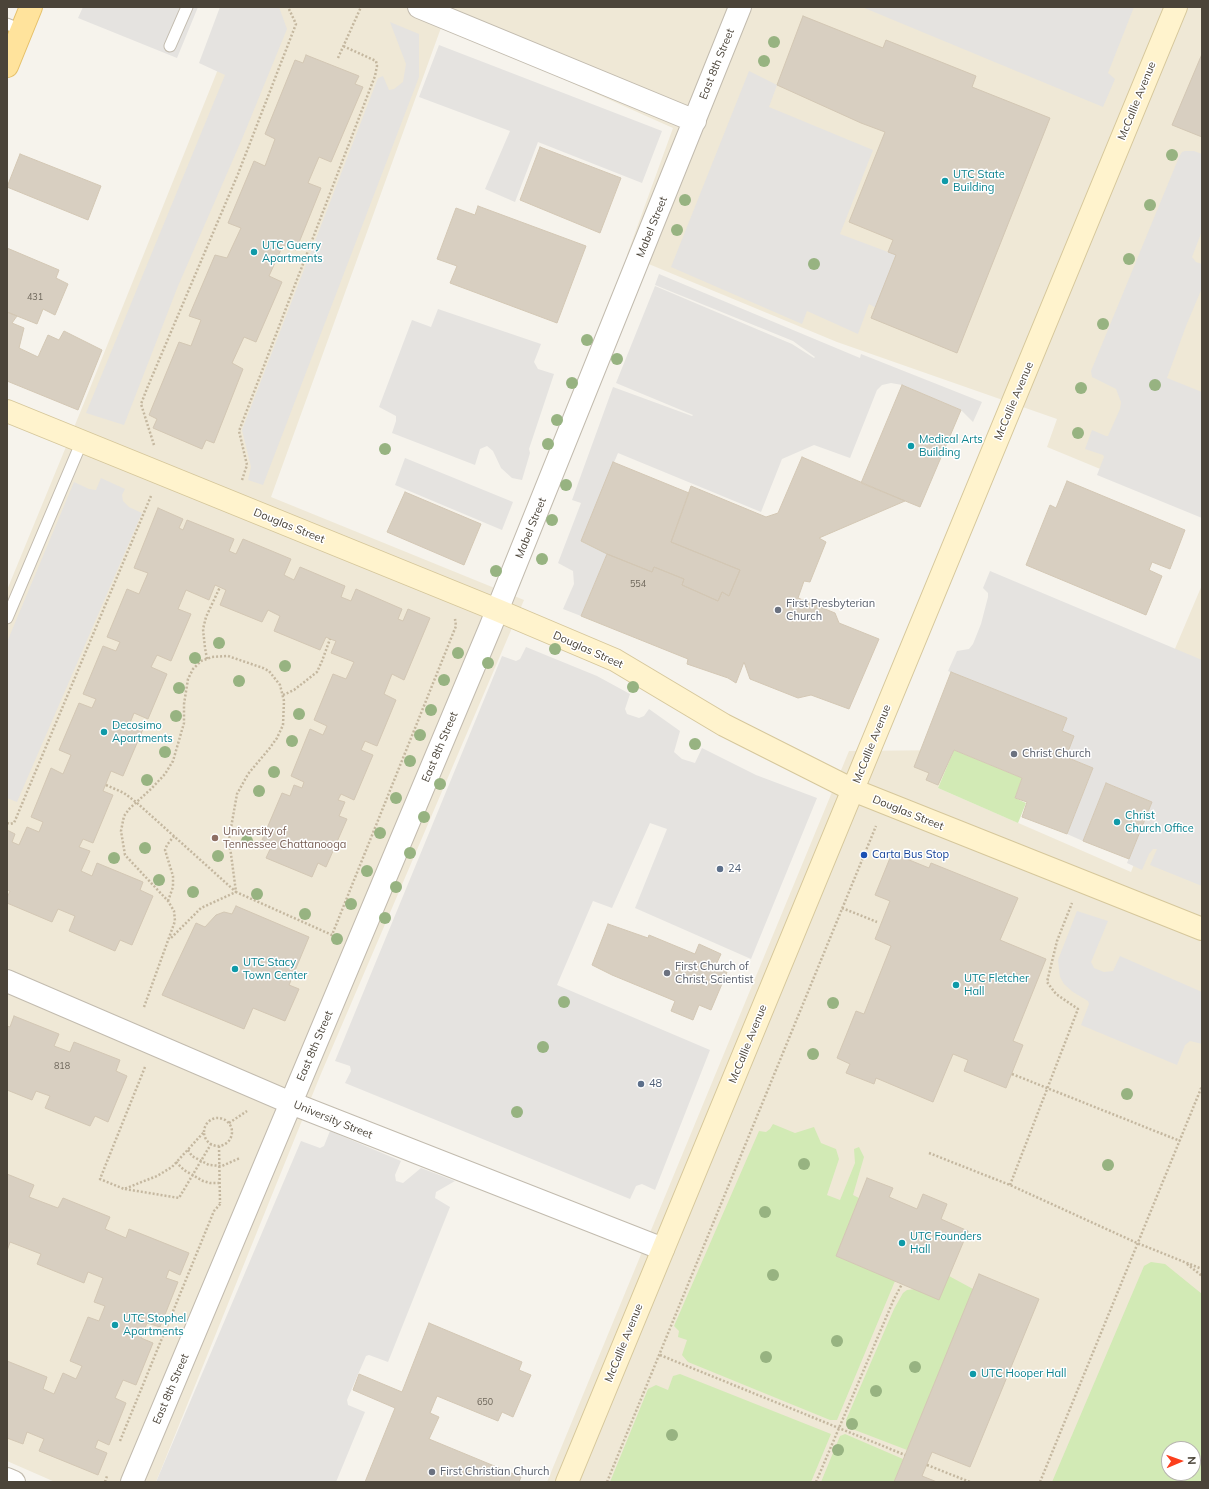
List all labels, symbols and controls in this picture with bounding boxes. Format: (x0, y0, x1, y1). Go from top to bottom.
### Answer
street label: East 8th Street (697, 27, 737, 101)
street label: McCallie Avenue (1115, 60, 1159, 142)
place label: UTC State Building (953, 168, 1005, 194)
marker: UTC State Building (940, 176, 950, 186)
street label: Mabel Street (634, 195, 670, 259)
place label: UTC Guerry Apartments (262, 239, 323, 265)
marker: UTC Guerry Apartments (249, 247, 259, 257)
house number: 431 (27, 292, 43, 302)
street label: McCallie Avenue (992, 360, 1036, 442)
place label: Medical Arts Building (919, 433, 983, 459)
marker: Medical Arts Building (906, 441, 916, 451)
street label: Mabel Street (513, 496, 549, 560)
street label: Douglas Street (252, 506, 326, 546)
house number: 554 (630, 579, 646, 589)
place label: First Presbyterian Church (786, 597, 875, 623)
marker: First Presbyterian Church (773, 605, 783, 615)
street label: Douglas Street (551, 629, 625, 671)
street label: McCallie Avenue (850, 703, 894, 785)
street label: East 8th Street (419, 710, 461, 784)
place label: Decosimo Apartments (112, 719, 173, 745)
marker: Decosimo Apartments (99, 727, 109, 737)
place label: Christ Church (1022, 747, 1091, 761)
marker: Christ Church (1009, 749, 1019, 759)
street label: Douglas Street (871, 793, 945, 833)
place label: Christ Church Office (1125, 809, 1194, 835)
marker: Christ Church Office (1112, 817, 1122, 827)
place label: University of Tennessee Chattanooga (223, 825, 346, 851)
marker: University of Tennessee Chattanooga (210, 833, 220, 843)
place label: Carta Bus Stop (872, 848, 949, 862)
marker: Carta Bus Stop (859, 850, 869, 860)
place label: 24 (728, 862, 741, 876)
marker: 24 (715, 864, 725, 874)
place label: UTC Stacy Town Center (243, 956, 307, 982)
place label: First Church of Christ, Scientist (675, 960, 753, 986)
marker: UTC Stacy Town Center (230, 964, 240, 974)
marker: First Church of Christ, Scientist (662, 968, 672, 978)
place label: UTC Fletcher Hall (964, 972, 1029, 998)
marker: UTC Fletcher Hall (951, 980, 961, 990)
street label: McCallie Avenue (726, 1003, 770, 1085)
street label: East 8th Street (294, 1009, 336, 1083)
house number: 818 (54, 1061, 70, 1071)
place label: 48 (649, 1077, 662, 1091)
marker: 48 (636, 1079, 646, 1089)
street label: University Street (292, 1098, 374, 1142)
place label: UTC Founders Hall (910, 1230, 982, 1256)
marker: UTC Founders Hall (897, 1238, 907, 1248)
street label: McCallie Avenue (602, 1302, 646, 1384)
place label: UTC Stophel Apartments (123, 1312, 186, 1338)
marker: UTC Stophel Apartments (110, 1320, 120, 1330)
street label: East 8th Street (150, 1352, 192, 1426)
place label: UTC Hooper Hall (981, 1367, 1066, 1381)
marker: UTC Hooper Hall (968, 1369, 978, 1379)
house number: 650 (477, 1397, 493, 1407)
north arrow (1161, 1441, 1201, 1481)
text: N (1185, 1456, 1199, 1465)
place label: First Christian Church (440, 1465, 549, 1479)
marker: First Christian Church (427, 1467, 437, 1477)

